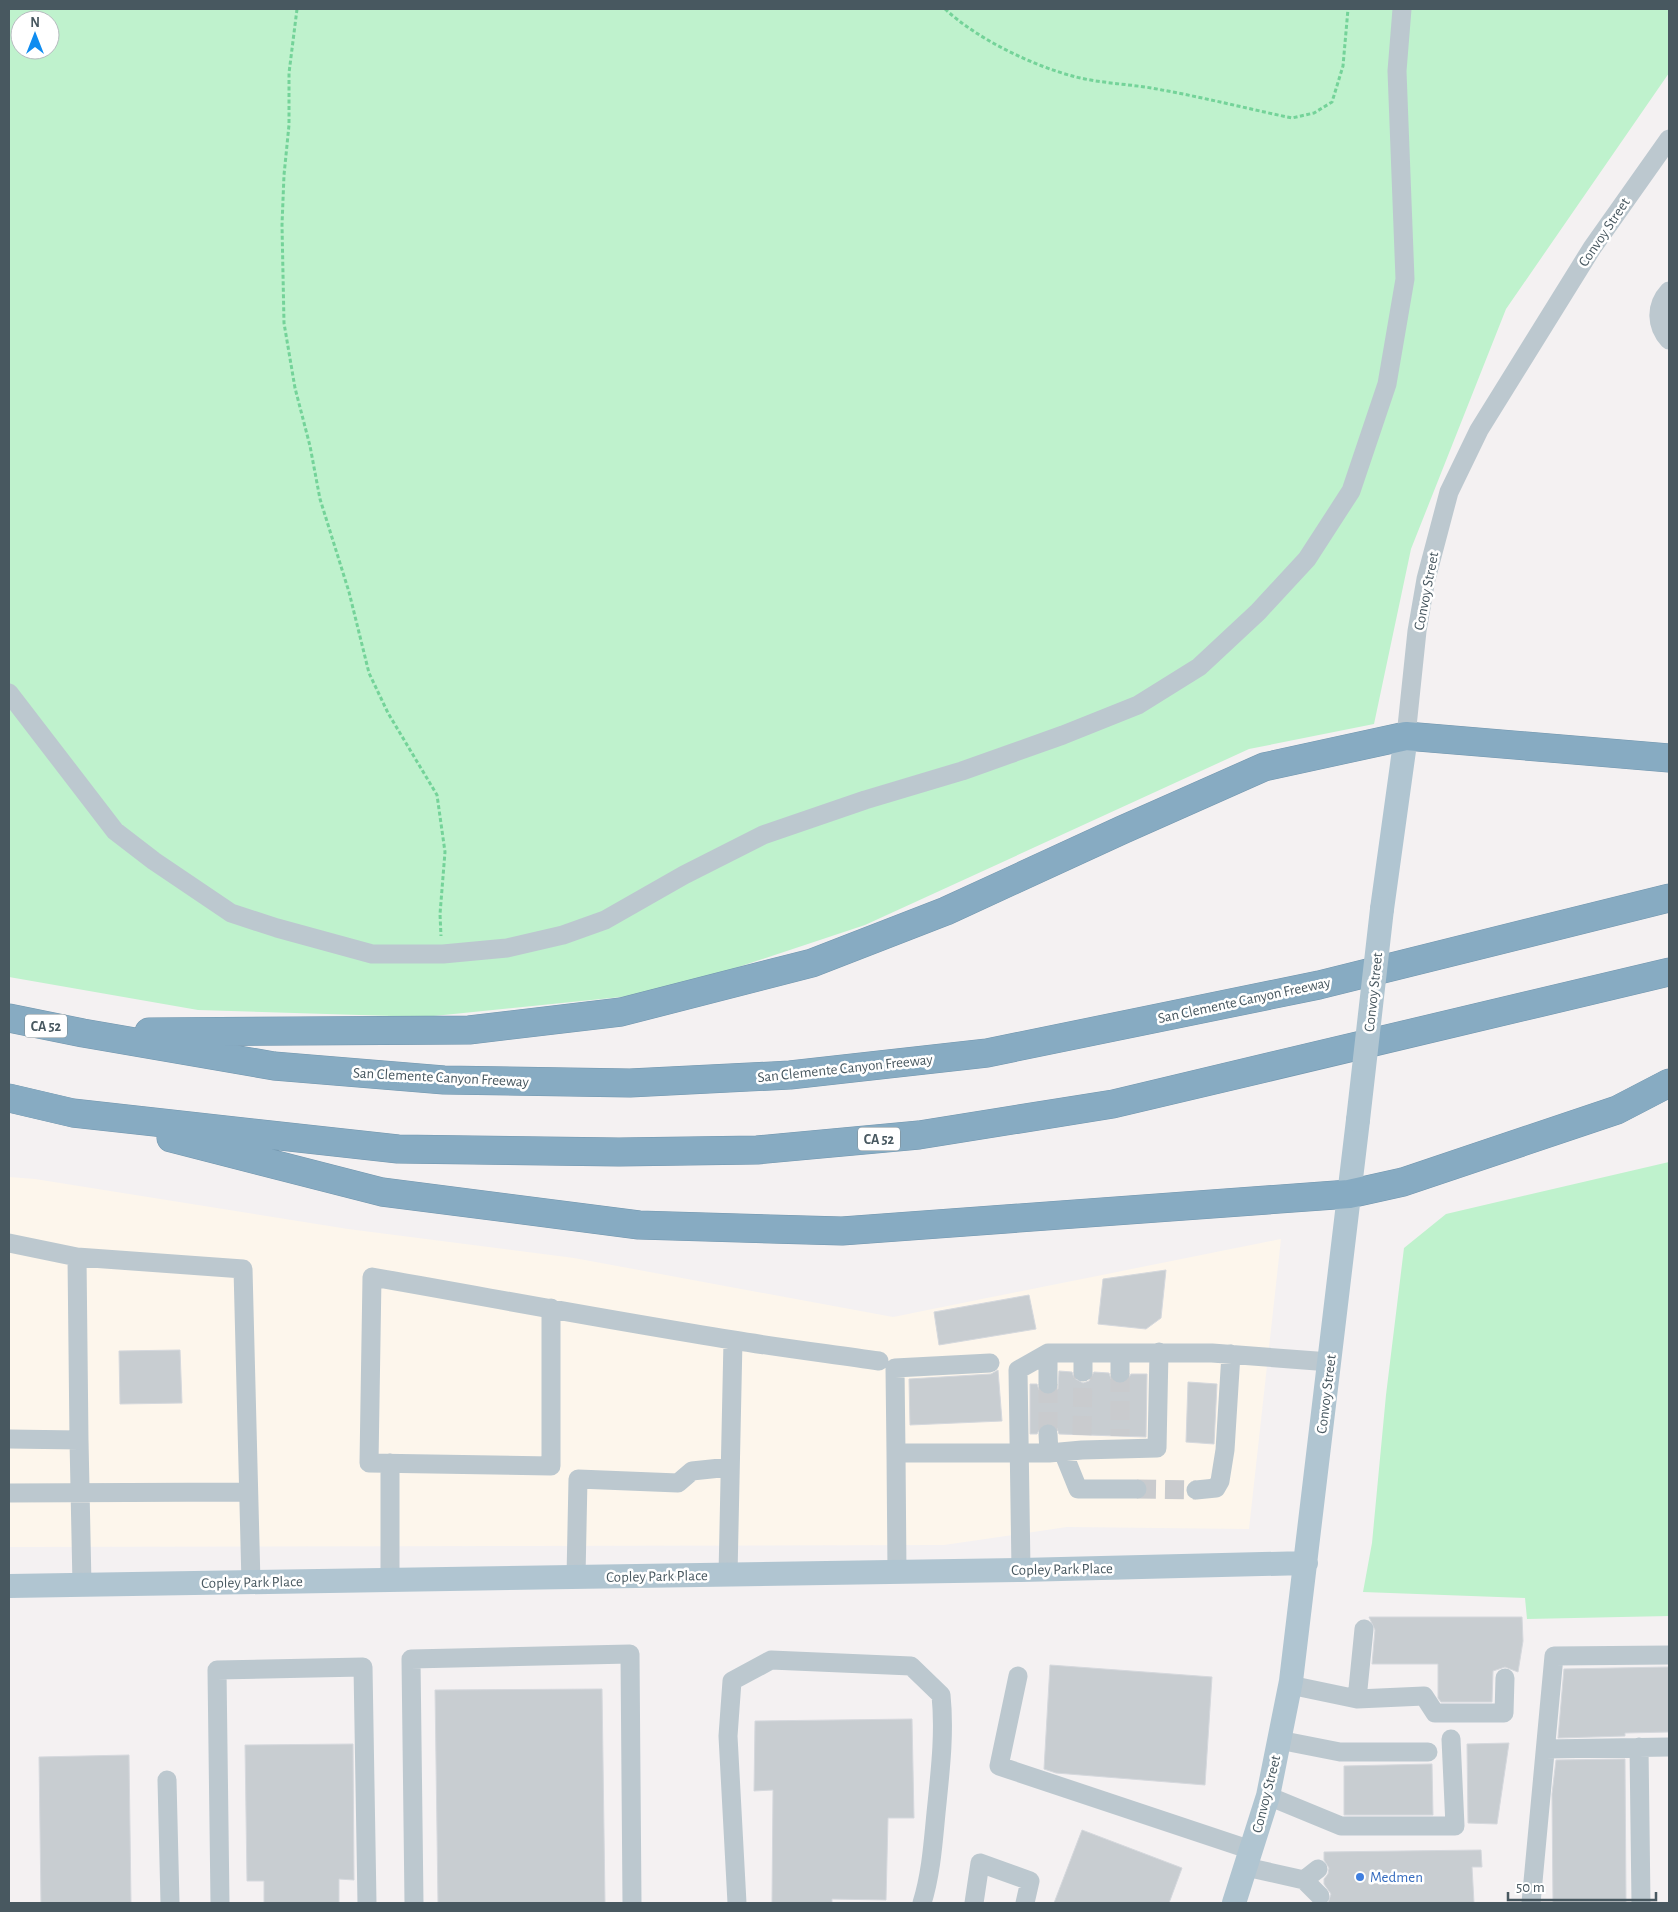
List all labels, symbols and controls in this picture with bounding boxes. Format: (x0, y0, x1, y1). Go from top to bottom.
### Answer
north arrow (10, 10, 60, 60)
text: N (30, 16, 40, 30)
street label: Convoy Street (1576, 195, 1633, 269)
street label: Convoy Street (1412, 550, 1441, 632)
street label: Convoy Street (1362, 951, 1385, 1032)
street label: San Clemente Canyon Freeway (1156, 975, 1332, 1026)
road number: CA 52 (25, 1014, 67, 1038)
street label: San Clemente Canyon Freeway (757, 1052, 934, 1085)
street label: San Clemente Canyon Freeway (353, 1065, 530, 1090)
road number: CA 52 (858, 1128, 900, 1150)
street label: Convoy Street (1314, 1353, 1339, 1435)
street label: Copley Park Place (1011, 1561, 1113, 1578)
street label: Copley Park Place (606, 1568, 708, 1585)
street label: Copley Park Place (201, 1574, 303, 1591)
street label: Convoy Street (1250, 1753, 1283, 1835)
place label: Medmen (1370, 1870, 1423, 1885)
scale bar (1508, 1870, 1656, 1902)
marker: Medmen (1354, 1871, 1366, 1883)
text: 50 m (1516, 1880, 1545, 1895)

